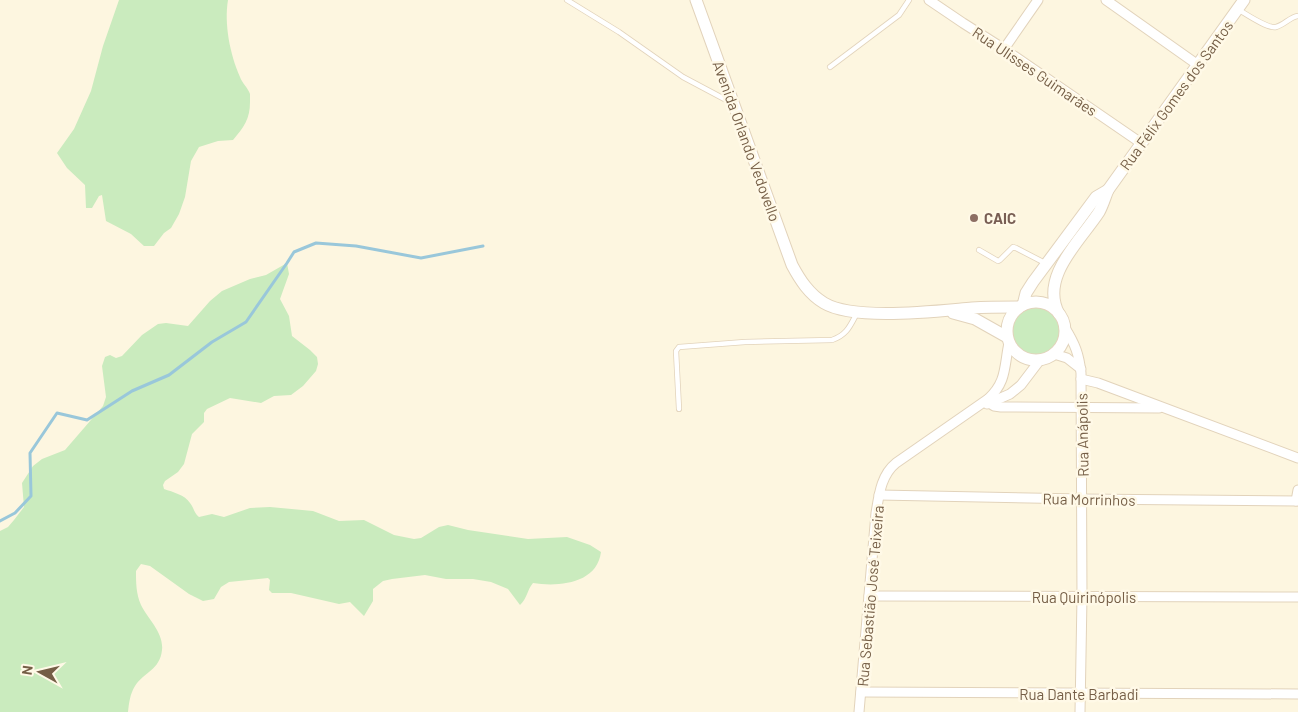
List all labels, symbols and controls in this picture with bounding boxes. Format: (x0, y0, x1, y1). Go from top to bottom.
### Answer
street label: Rua Félix Gomes dos Santos (1116, 17, 1236, 173)
street label: Rua Ulisses Guimarães (969, 23, 1101, 119)
street label: Avenida Orlando Vedovello (710, 58, 784, 224)
place label: CAIC (984, 209, 1016, 227)
marker: CAIC (968, 212, 980, 224)
street label: Rua Anápolis (1072, 393, 1092, 477)
street label: Rua Morrinhos (1042, 489, 1136, 509)
street label: Rua Sebastião José Teixeira (853, 505, 887, 687)
street label: Rua Quirinópolis (1032, 588, 1136, 606)
north arrow (15, 647, 65, 697)
text: N (18, 664, 36, 676)
street label: Rua Dante Barbadi (1019, 685, 1139, 703)

